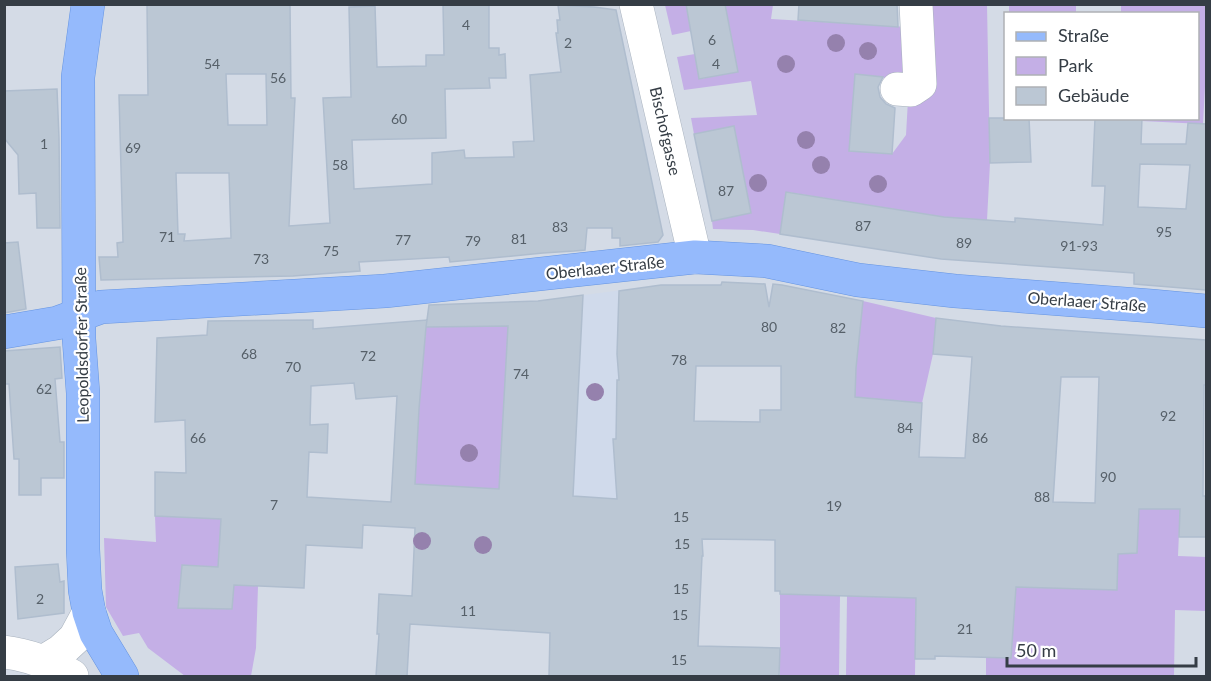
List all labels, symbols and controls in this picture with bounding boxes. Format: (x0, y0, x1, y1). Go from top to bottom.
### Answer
legend (1004, 12, 1199, 120)
house number: 4 (462, 16, 470, 33)
text: Straße (1058, 24, 1109, 46)
house number: 6 (708, 31, 716, 48)
house number: 2 (564, 34, 572, 51)
text: Park (1058, 54, 1094, 76)
house number: 54 (204, 55, 220, 72)
house number: 4 (712, 55, 720, 72)
house number: 56 (270, 69, 286, 86)
text: Gebäude (1058, 84, 1129, 106)
street label: Bischofgasse (647, 85, 685, 177)
house number: 60 (391, 110, 407, 127)
house number: 1 (40, 135, 48, 152)
house number: 69 (125, 139, 141, 156)
house number: 58 (332, 156, 348, 173)
house number: 87 (718, 182, 734, 199)
house number: 87 (855, 217, 871, 234)
house number: 83 (552, 218, 568, 235)
house number: 95 (1156, 223, 1172, 240)
house number: 71 (159, 228, 175, 245)
house number: 81 (511, 230, 527, 247)
house number: 77 (395, 231, 411, 248)
house number: 79 (465, 232, 481, 249)
house number: 89 (956, 234, 972, 251)
house number: 91-93 (1060, 237, 1098, 254)
house number: 75 (323, 242, 339, 259)
house number: 73 (253, 250, 269, 267)
street label: Oberlaaer Straße (545, 251, 665, 283)
street label: Leopoldsdorfer Straße (70, 267, 92, 423)
street label: Oberlaaer Straße (1027, 287, 1147, 315)
house number: 80 (761, 318, 777, 335)
house number: 82 (830, 319, 846, 336)
house number: 68 (241, 345, 257, 362)
house number: 72 (360, 347, 376, 364)
house number: 78 (671, 351, 687, 368)
house number: 70 (285, 358, 301, 375)
house number: 74 (513, 365, 529, 382)
house number: 62 (36, 380, 52, 397)
house number: 92 (1160, 407, 1176, 424)
house number: 84 (897, 419, 913, 436)
house number: 66 (190, 429, 206, 446)
house number: 86 (972, 429, 988, 446)
house number: 90 (1100, 468, 1116, 485)
house number: 88 (1034, 488, 1050, 505)
house number: 7 (270, 496, 278, 513)
house number: 19 (826, 497, 842, 514)
house number: 15 (673, 508, 689, 525)
house number: 15 (674, 535, 690, 552)
house number: 15 (673, 580, 689, 597)
house number: 2 (36, 590, 44, 607)
house number: 11 (460, 602, 476, 619)
house number: 15 (672, 606, 688, 623)
house number: 21 (957, 620, 973, 637)
scale bar (1007, 630, 1196, 668)
text: 50 m (1016, 639, 1056, 661)
house number: 15 (671, 651, 687, 668)

